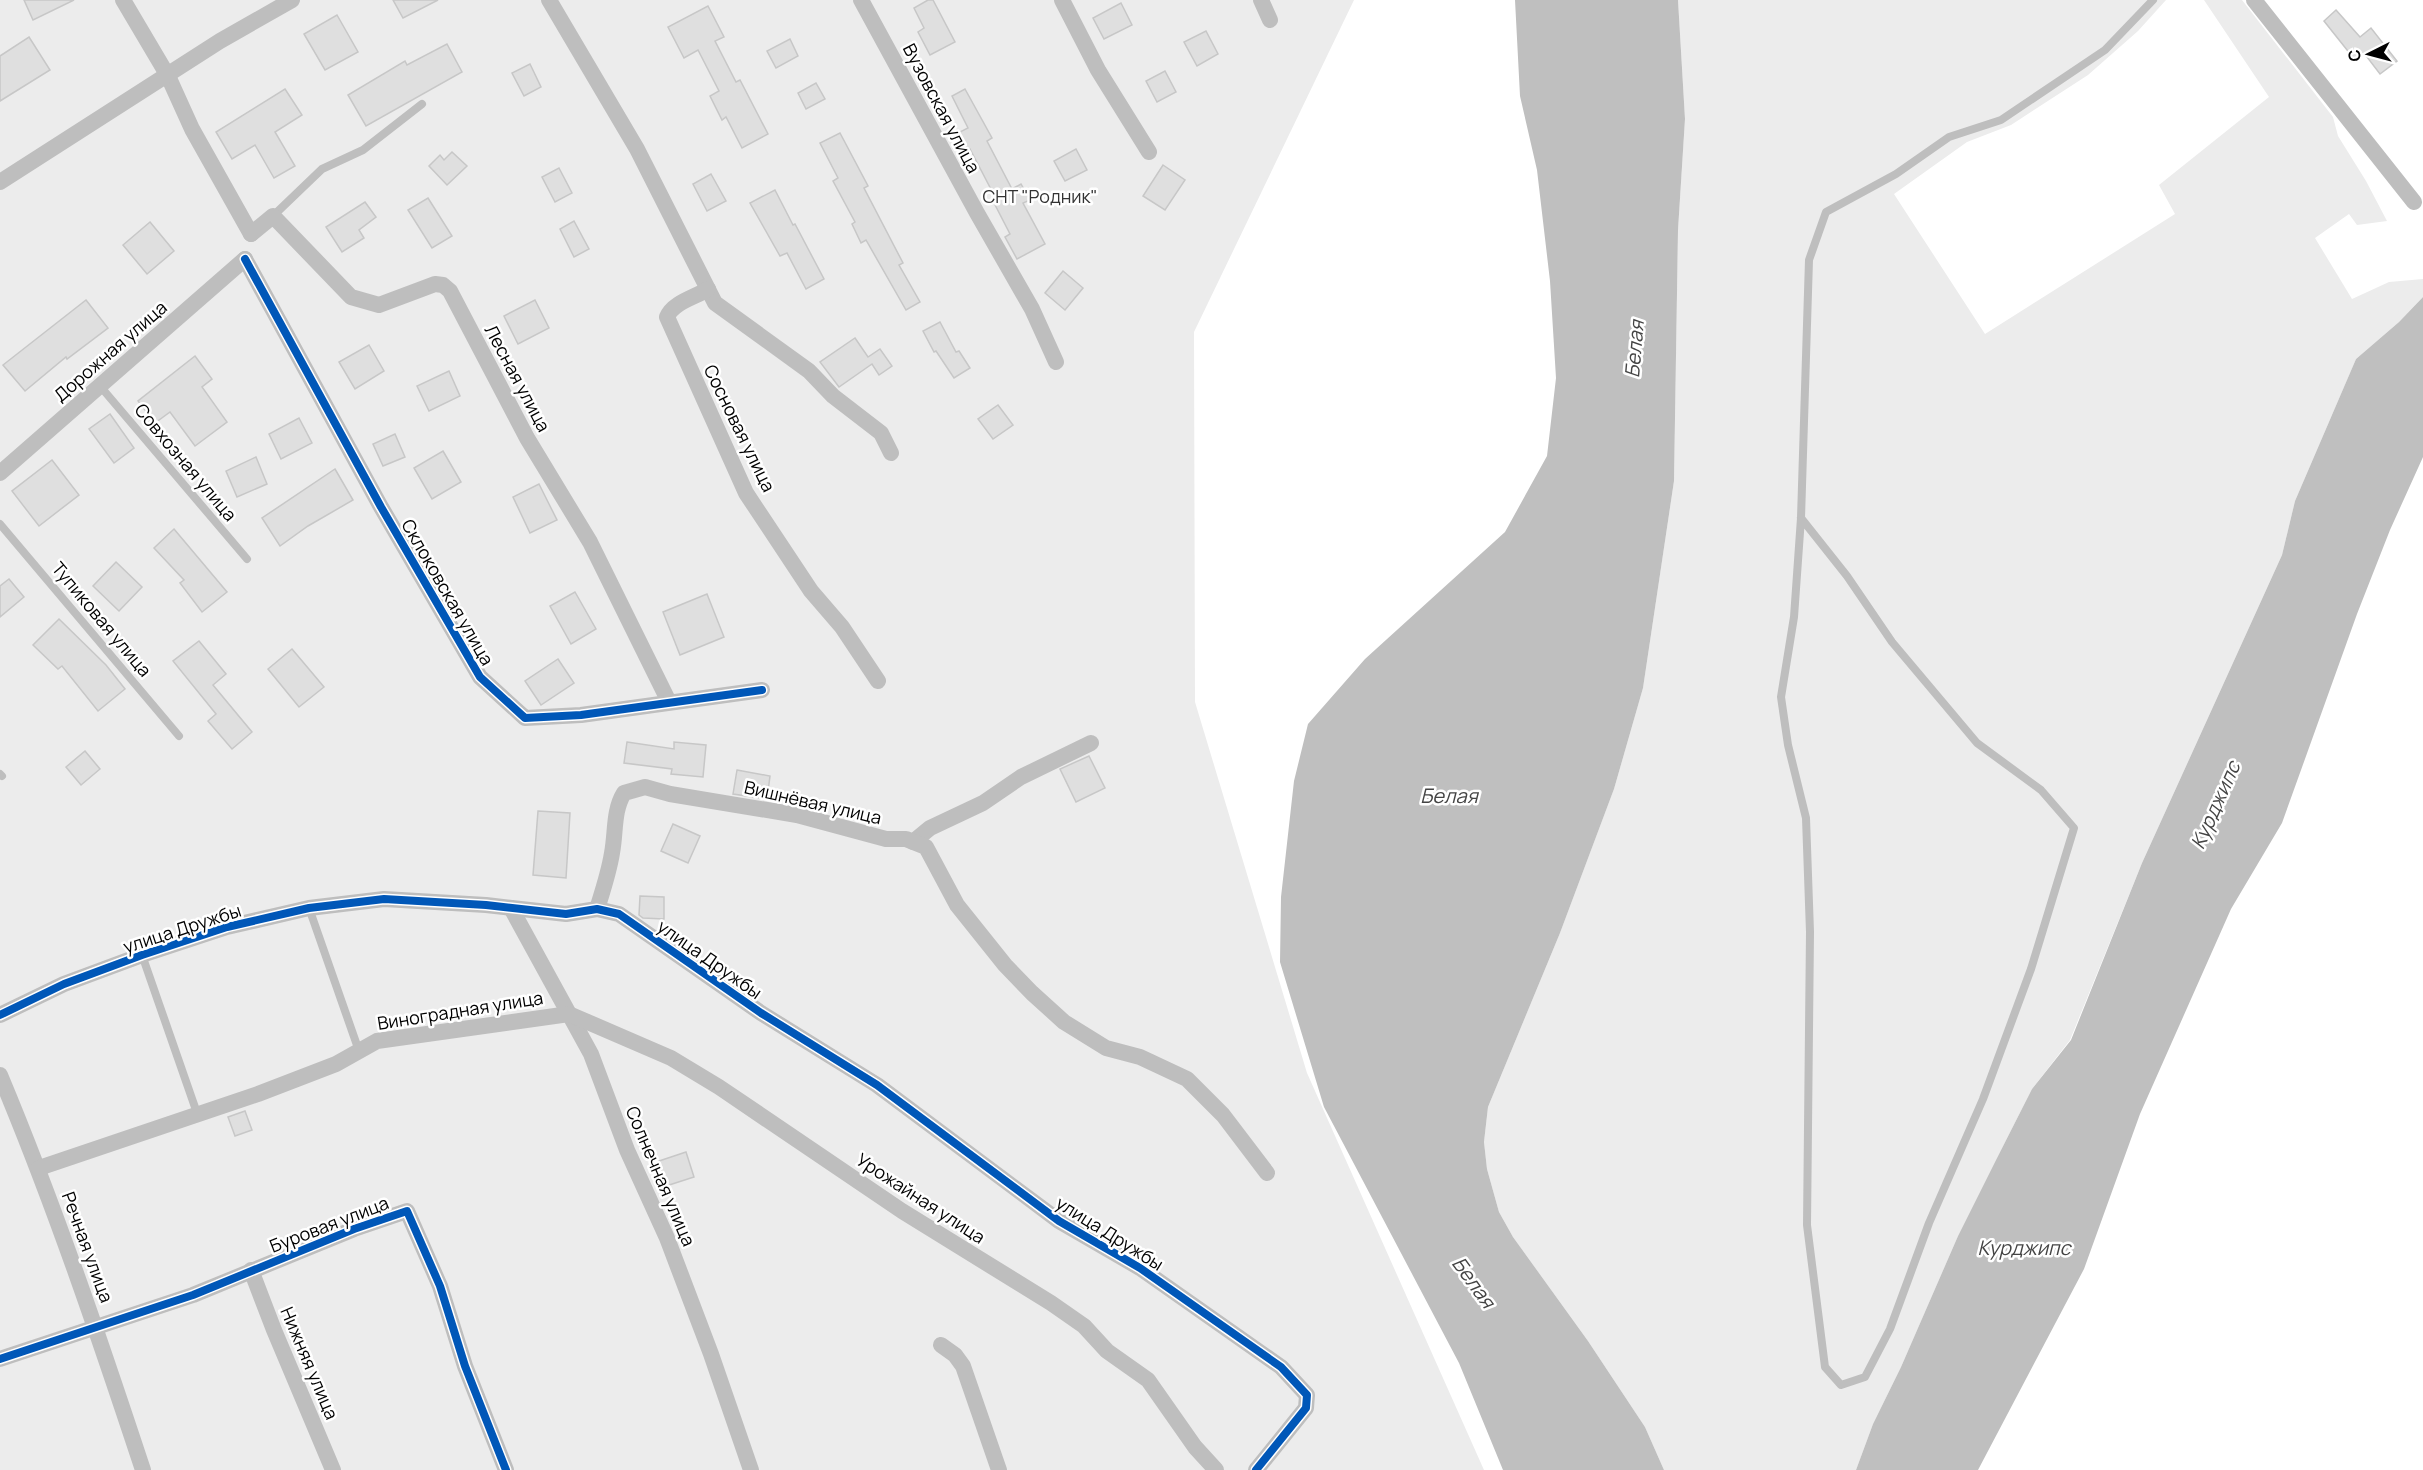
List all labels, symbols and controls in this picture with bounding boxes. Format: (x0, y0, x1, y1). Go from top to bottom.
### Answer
north arrow (2339, 24, 2399, 84)
street label: Вузовская улица (898, 39, 986, 177)
text: С (2343, 48, 2366, 63)
park label: СНТ "Родник" (982, 184, 1098, 208)
street label: Дорожная улица (48, 295, 172, 407)
water label: Белая (1618, 317, 1650, 379)
street label: Лесная улица (480, 320, 556, 436)
street label: Сосновая улица (699, 360, 781, 496)
street label: Совхозная улица (130, 398, 242, 526)
street label: Склоковская улица (396, 515, 500, 669)
street label: Тупиковая улица (47, 557, 157, 681)
water label: Курджипс (2184, 755, 2247, 853)
street label: Вишнёвая улица (742, 775, 884, 829)
water label: Белая (1420, 782, 1480, 809)
street label: улица Дружбы (120, 898, 244, 958)
street label: улица Дружбы (653, 914, 767, 1004)
street label: Виноградная улица (375, 985, 545, 1035)
street label: Солнечная улица (621, 1102, 701, 1250)
street label: Урожайная улица (852, 1147, 990, 1249)
street label: Речная улица (57, 1188, 119, 1306)
street label: Буровая улица (266, 1190, 392, 1258)
street label: улица Дружбы (1052, 1190, 1168, 1276)
water label: Курджипс (1977, 1234, 2072, 1261)
water label: Белая (1446, 1251, 1503, 1315)
street label: Нижняя улица (275, 1303, 345, 1423)

